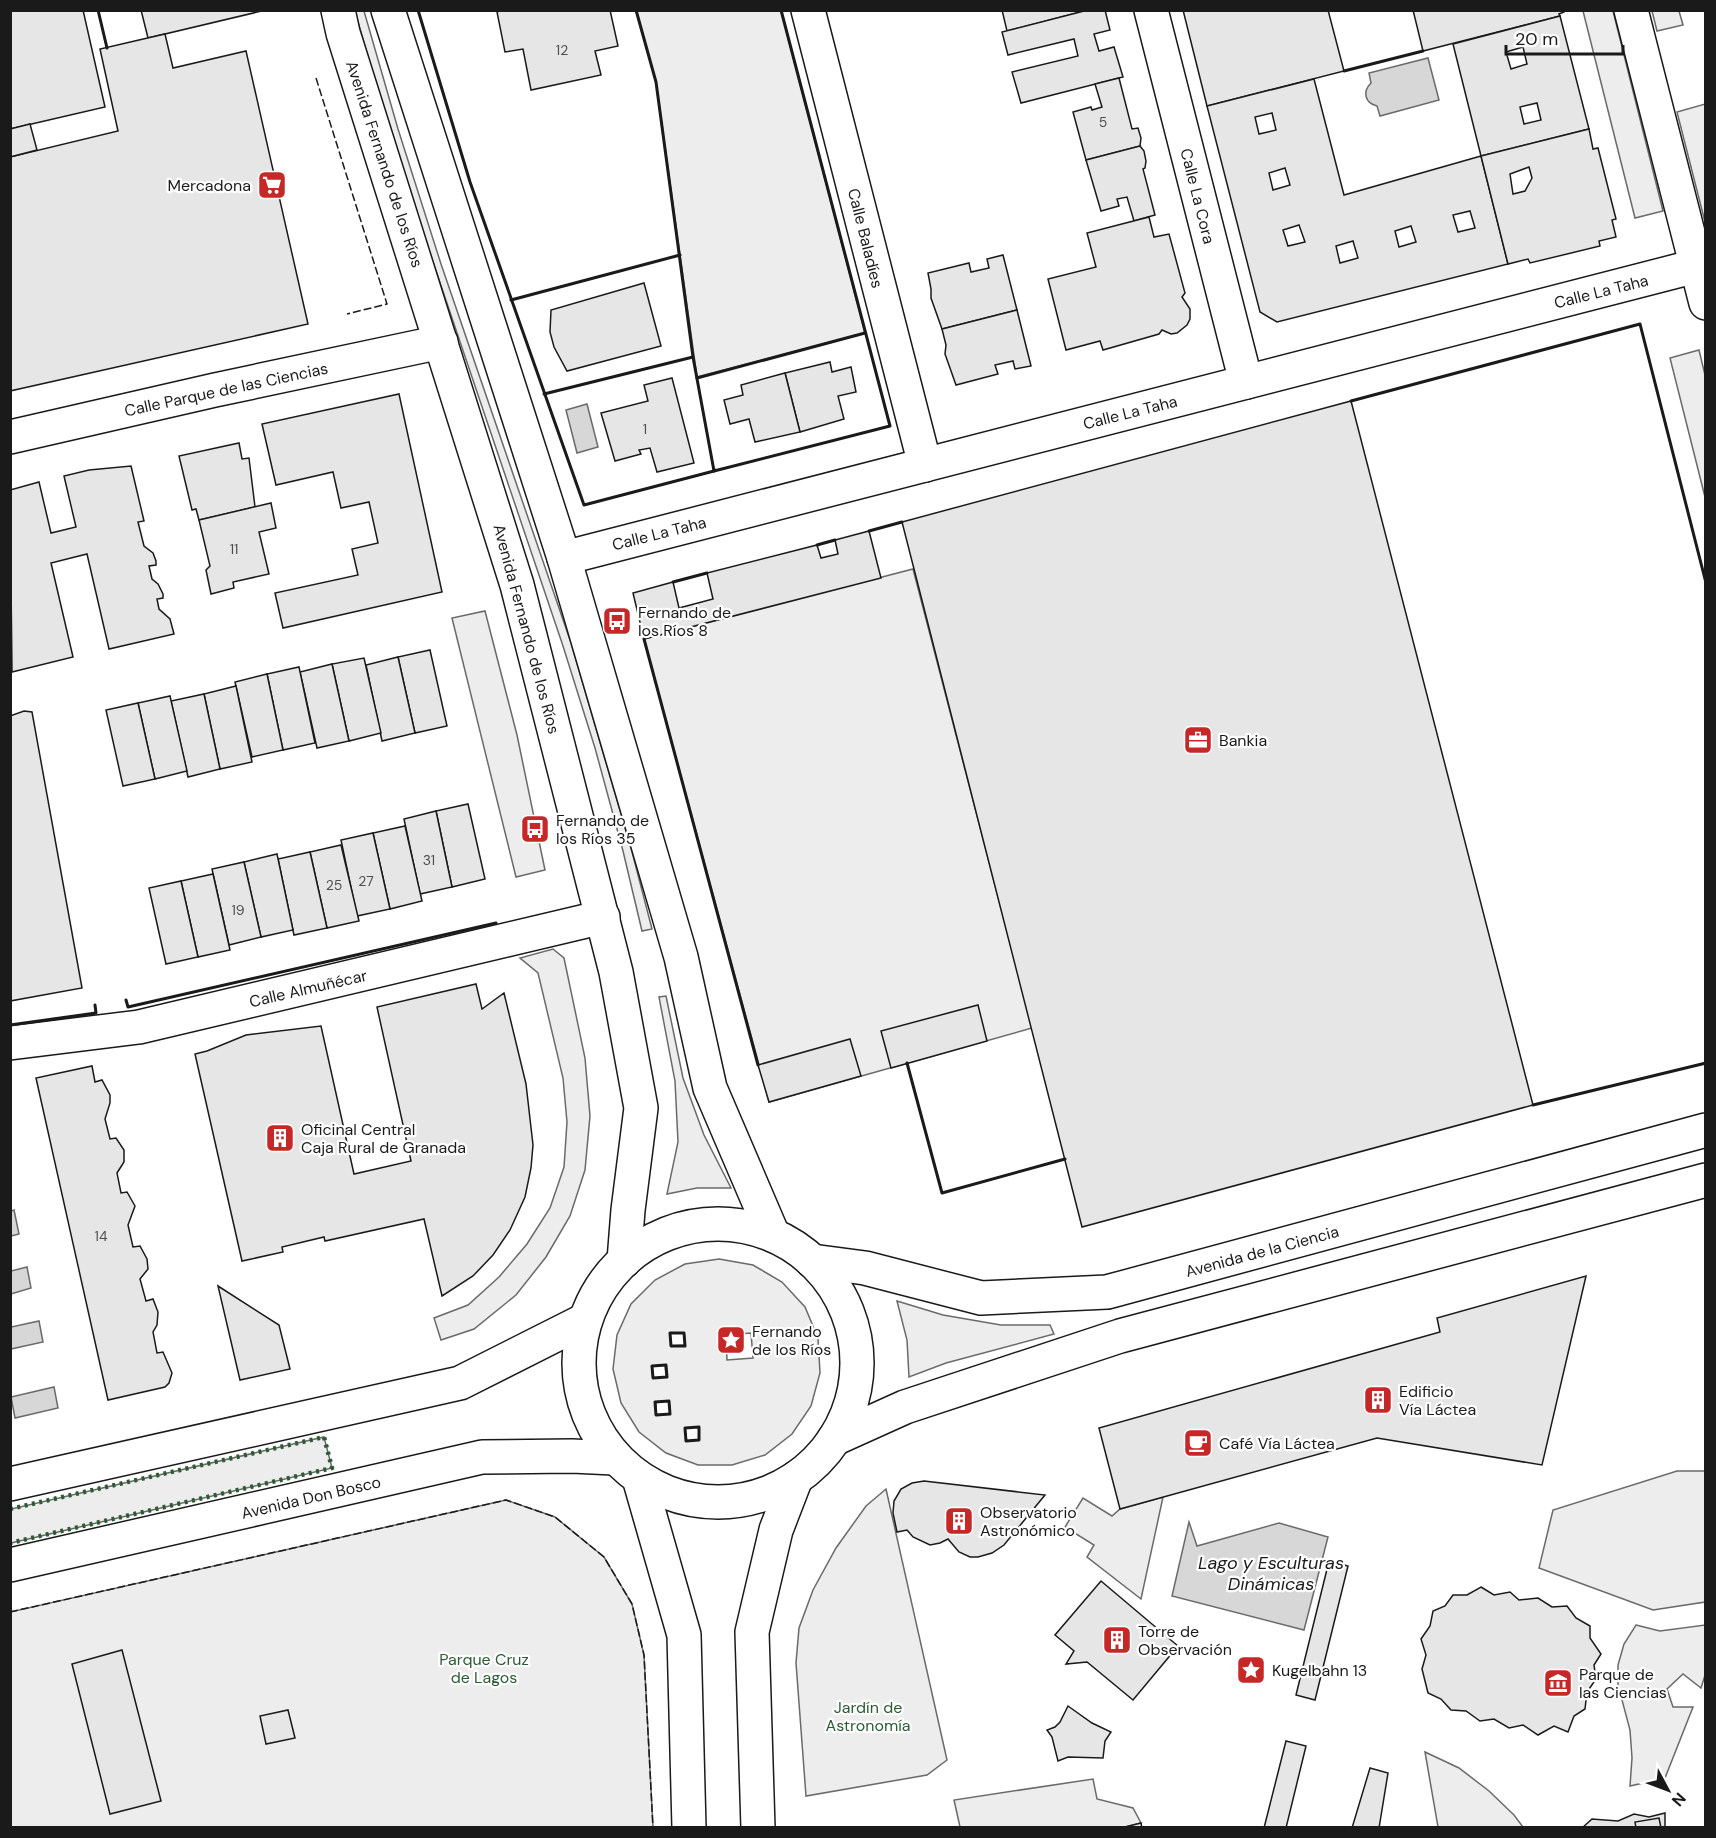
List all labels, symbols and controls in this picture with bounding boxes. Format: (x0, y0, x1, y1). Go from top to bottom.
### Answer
scale bar (1506, 18, 1623, 56)
text: 20 m (1515, 27, 1558, 51)
house number: 12 (556, 41, 568, 59)
street label: Avenida Fernando de los Ríos (341, 58, 428, 270)
house number: 5 (1099, 113, 1107, 131)
street label: Calle La Cora (1176, 146, 1220, 246)
supermarket icon: Mercadona (256, 169, 288, 201)
place label: Mercadona (168, 175, 251, 196)
street label: Calle Baladíes (843, 186, 888, 290)
street label: Calle La Taha (1552, 270, 1650, 313)
street label: Calle Parque de las Ciencias (122, 358, 330, 421)
street label: Calle La Taha (1081, 391, 1179, 434)
house number: 1 (643, 420, 647, 438)
street label: Calle La Taha (610, 512, 708, 555)
street label: Avenida Fernando de los Ríos (488, 522, 565, 736)
house number: 11 (230, 540, 238, 558)
place label: Fernando de los Ríos 8 (638, 602, 731, 641)
bus stop icon: Fernando de los Ríos 8 (601, 605, 633, 637)
office icon: Bankia (1182, 724, 1214, 756)
place label: Bankia (1219, 730, 1267, 751)
place label: Fernando de los Ríos 35 (556, 810, 649, 849)
bus stop icon: Fernando de los Ríos 35 (519, 813, 551, 845)
house number: 31 (423, 851, 435, 869)
house number: 27 (358, 872, 374, 890)
house number: 25 (326, 876, 342, 894)
house number: 19 (231, 901, 245, 919)
street label: Calle Almuñécar (247, 965, 369, 1012)
place label: Oficinal Central Caja Rural de Granada (301, 1119, 466, 1158)
building icon: Oficinal Central Caja Rural de Granada (264, 1122, 296, 1154)
street label: Avenida de la Ciencia (1183, 1221, 1341, 1282)
house number: 14 (95, 1227, 108, 1245)
place label: Fernando de los Ríos (752, 1321, 831, 1360)
place icon: Fernando de los Ríos (715, 1324, 747, 1356)
place label: Edificio Vía Láctea (1399, 1381, 1476, 1420)
building icon: Edificio Vía Láctea (1362, 1384, 1394, 1416)
cafe icon: Café Vía Láctea (1182, 1427, 1214, 1459)
place label: Café Vía Láctea (1219, 1433, 1335, 1454)
street label: Avenida Don Bosco (239, 1471, 383, 1524)
place label: Observatorio Astronómico (980, 1502, 1077, 1541)
building icon: Observatorio Astronómico (943, 1505, 975, 1537)
water label: Lago y Esculturas Dinámicas (1198, 1551, 1344, 1596)
place label: Torre de Observación (1138, 1621, 1232, 1660)
building icon: Torre de Observación (1101, 1624, 1133, 1656)
park label: Parque Cruz de Lagos (439, 1649, 529, 1688)
place icon: Kugelbahn 13 (1235, 1654, 1267, 1686)
place label: Kugelbahn 13 (1272, 1660, 1367, 1681)
place label: Parque de las Ciencias (1579, 1664, 1667, 1703)
museum icon: Parque de las Ciencias (1542, 1667, 1574, 1699)
park label: Jardín de Astronomía (826, 1697, 910, 1736)
north arrow (1638, 1760, 1698, 1820)
text: N (1667, 1788, 1691, 1811)

